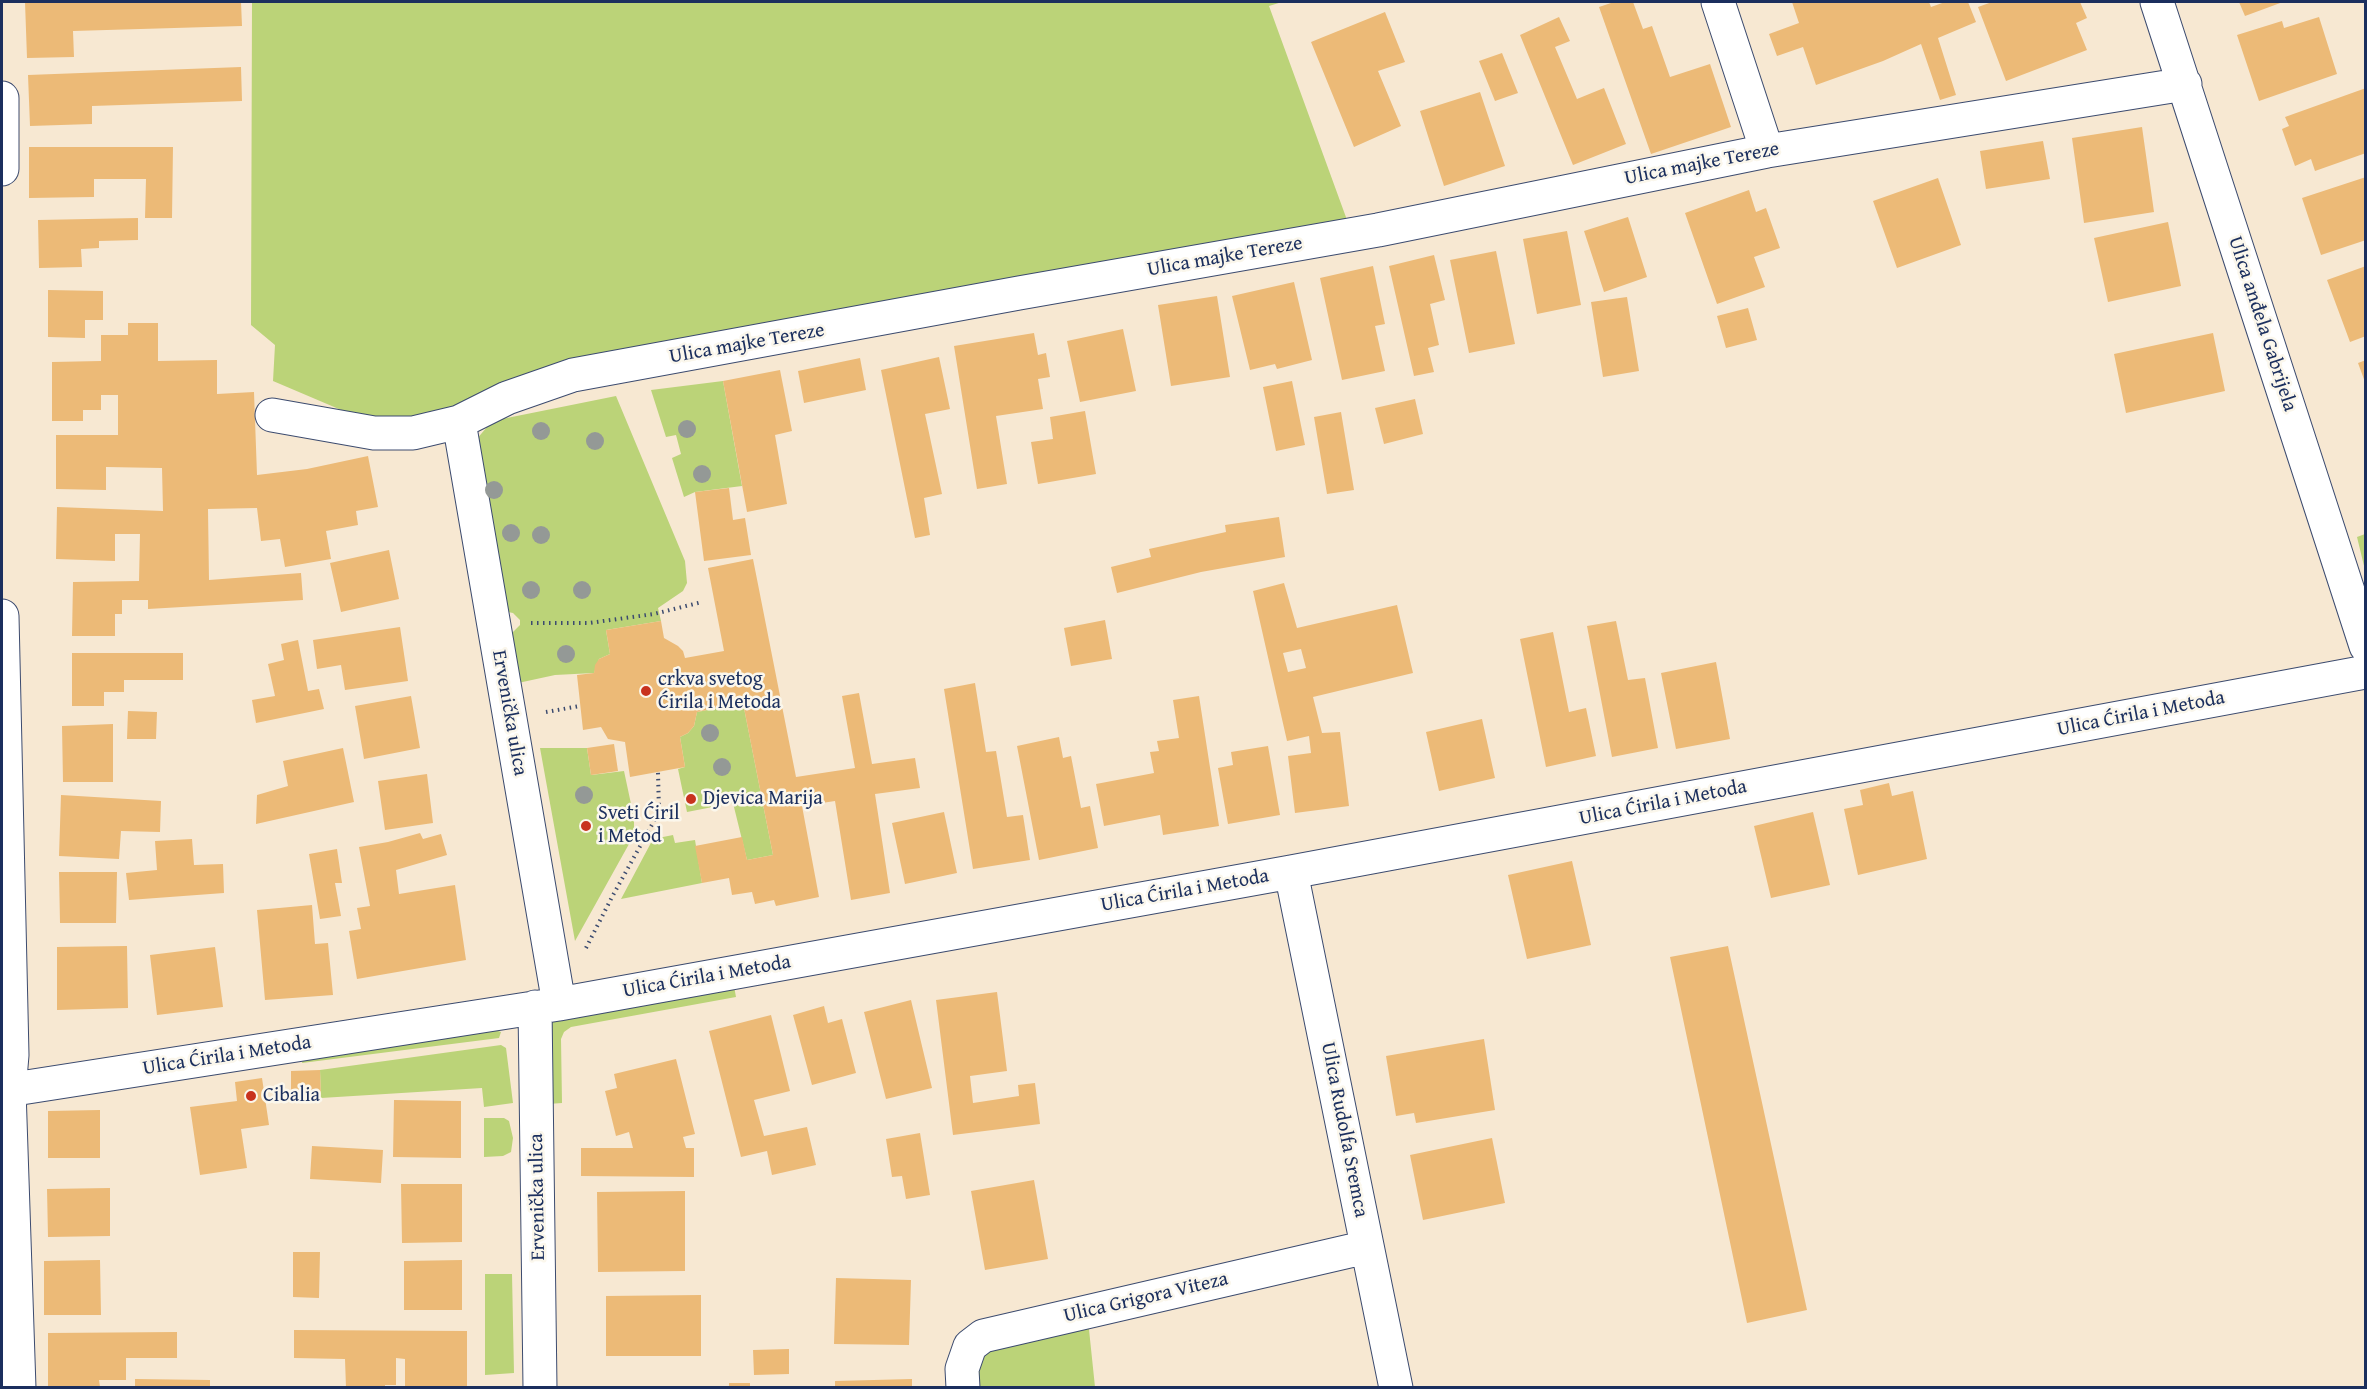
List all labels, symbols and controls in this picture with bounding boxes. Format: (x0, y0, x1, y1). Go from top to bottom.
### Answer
street label: Ulica majke Tereze (1623, 137, 1781, 191)
street label: Ulica majke Tereze (1146, 232, 1304, 282)
street label: Ulica anđela Gabrijela (2222, 233, 2302, 415)
street label: Ulica majke Tereze (668, 319, 826, 369)
street label: Ervenička ulica (486, 648, 532, 778)
place label: crkva svetog Ćirila i Metoda (658, 668, 781, 715)
marker: crkva svetog Ćirila i Metoda (639, 684, 653, 698)
street label: Ulica Ćirila i Metoda (2055, 686, 2227, 742)
street label: Ulica Ćirila i Metoda (1577, 775, 1749, 831)
place label: Djevica Marija (703, 787, 823, 811)
marker: Djevica Marija (684, 792, 698, 806)
place label: Sveti Ćiril i Metod (598, 802, 680, 849)
marker: Sveti Ćiril i Metod (579, 819, 593, 833)
street label: Ulica Ćirila i Metoda (1099, 864, 1271, 918)
street label: Ulica Ćirila i Metoda (621, 950, 793, 1004)
street label: Ulica Ćirila i Metoda (141, 1031, 313, 1081)
street label: Ulica Rudolfa Sremca (1315, 1040, 1373, 1220)
place label: Cibalia (263, 1084, 320, 1108)
marker: Cibalia (244, 1089, 258, 1103)
street label: Ervenička ulica (525, 1133, 551, 1261)
street label: Ulica Grigora Viteza (1061, 1267, 1231, 1329)

